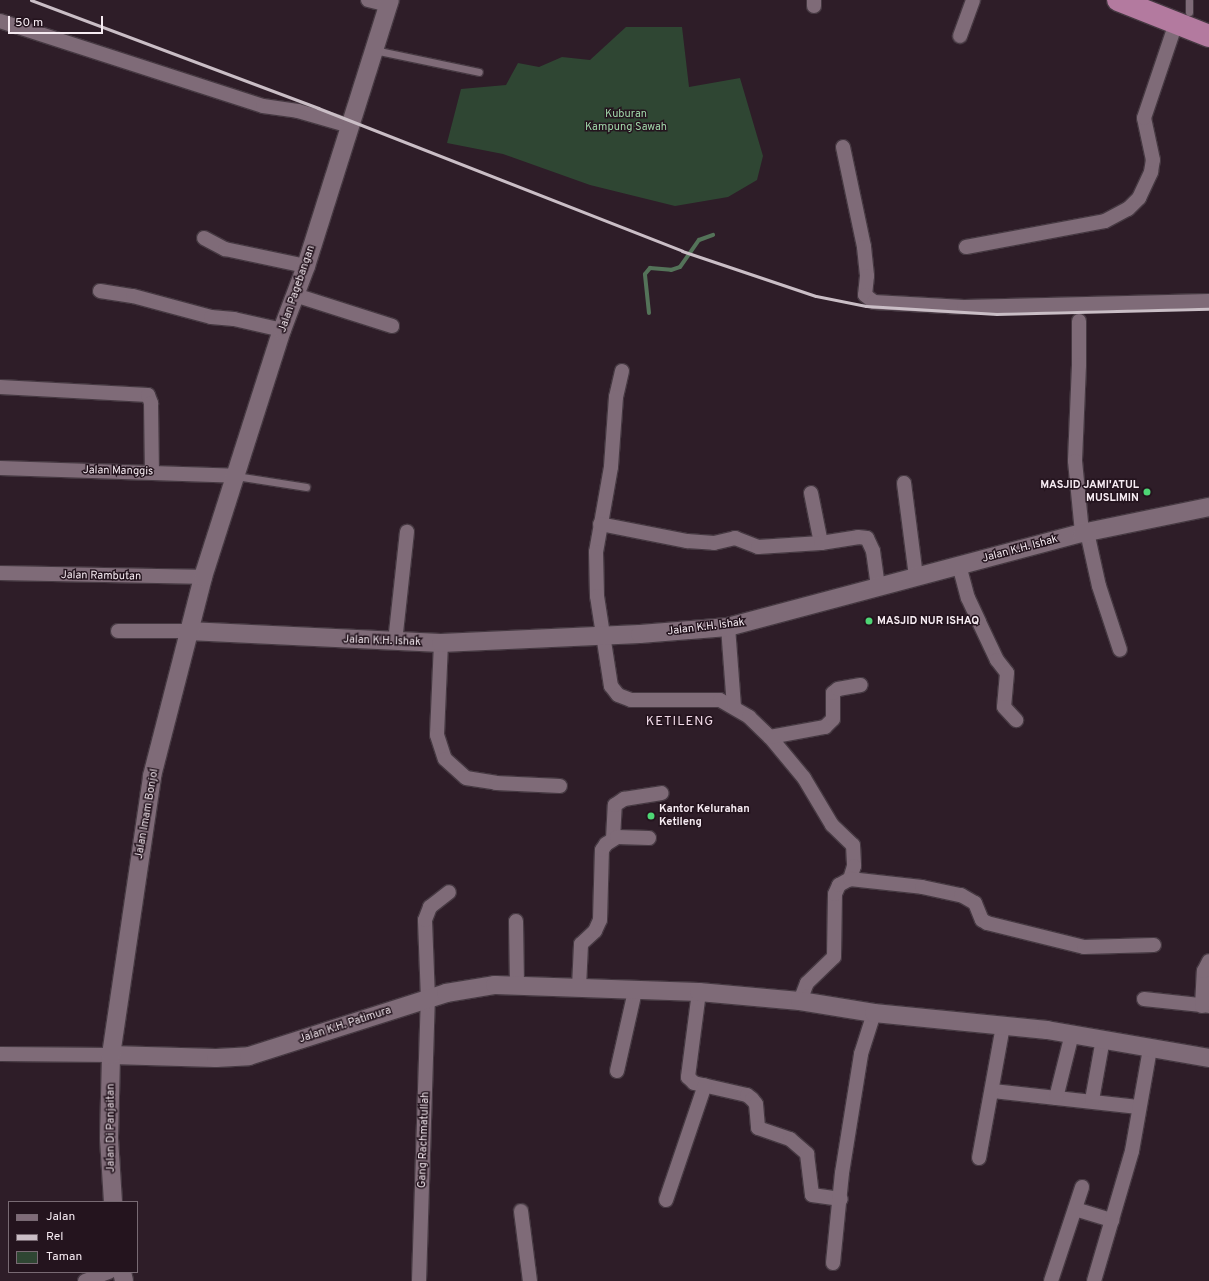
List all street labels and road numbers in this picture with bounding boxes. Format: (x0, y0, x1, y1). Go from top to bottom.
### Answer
street label: Jalan Pagebangan (276, 244, 318, 334)
street label: Jalan Manggis (83, 464, 153, 478)
street label: Jalan K.H. Ishak (981, 533, 1059, 565)
street label: Jalan Rambutan (61, 569, 141, 583)
street label: Jalan K.H. Ishak (667, 616, 745, 638)
street label: Jalan K.H. Ishak (343, 633, 421, 649)
street label: Jalan Imam Bonjol (133, 768, 161, 860)
street label: Jalan K.H. Patimura (297, 1004, 393, 1046)
street label: Jalan Di Panjaitan (104, 1084, 118, 1172)
street label: Gang Rachmatullah (416, 1092, 432, 1188)

